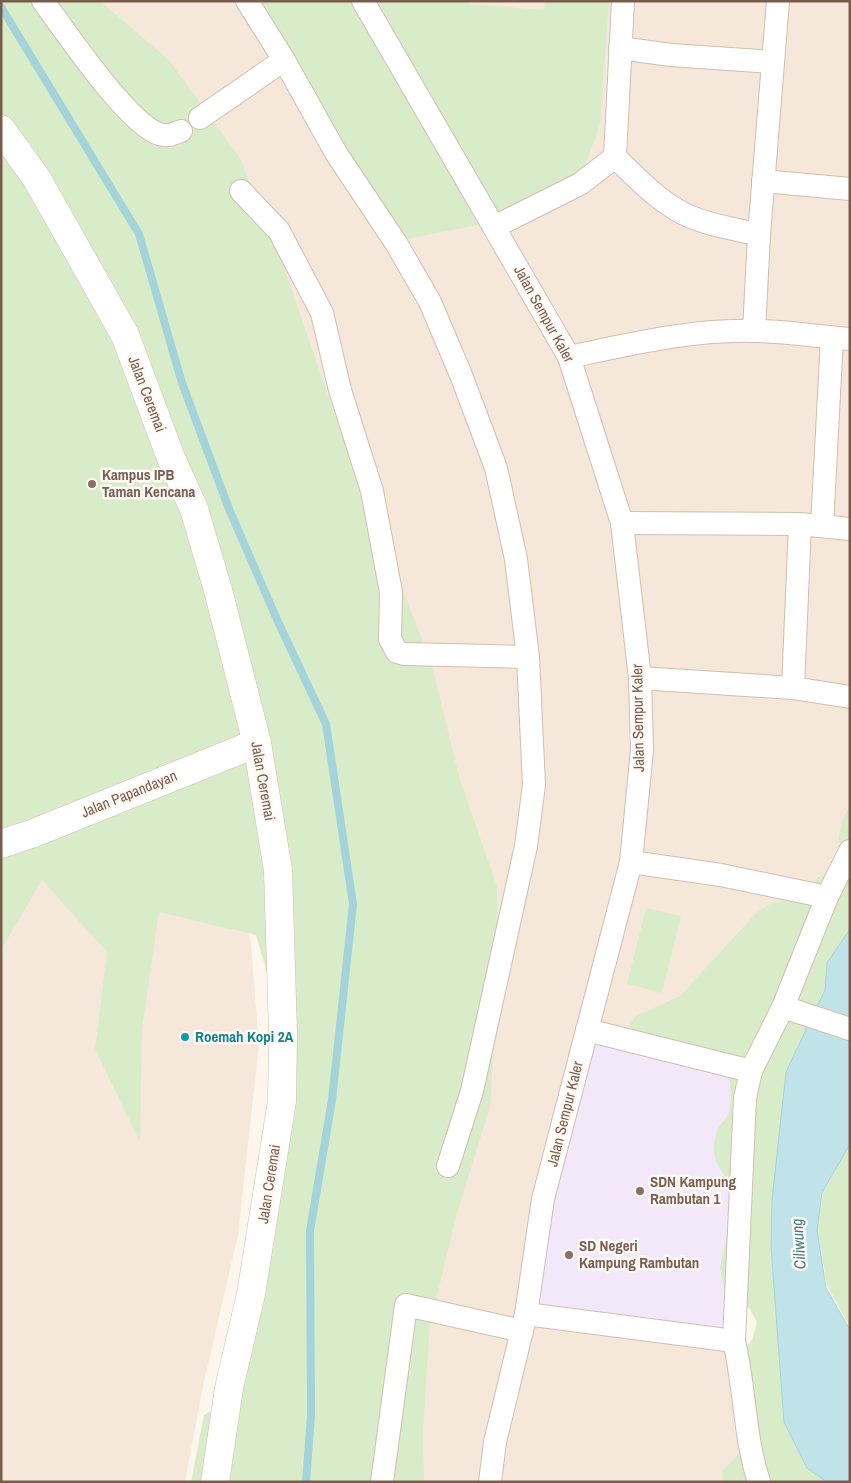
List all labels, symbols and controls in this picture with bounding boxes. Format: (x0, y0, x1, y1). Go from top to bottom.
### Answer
street label: Jalan Sempur Kaler (509, 261, 580, 366)
street label: Jalan Ceremai (123, 353, 172, 435)
place label: Kampus IPB Taman Kencana (102, 464, 196, 502)
marker: Kampus IPB Taman Kencana (86, 478, 98, 490)
street label: Jalan Sempur Kaler (626, 664, 649, 772)
street label: Jalan Ceremai (246, 740, 281, 822)
street label: Jalan Papandayan (78, 765, 180, 822)
place label: Roemah Kopi 2A (195, 1026, 294, 1047)
marker: Roemah Kopi 2A (179, 1031, 191, 1043)
street label: Jalan Sempur Kaler (541, 1059, 588, 1169)
street label: Jalan Ceremai (252, 1143, 285, 1225)
place label: SDN Kampung Rambutan 1 (650, 1171, 737, 1209)
marker: SDN Kampung Rambutan 1 (634, 1185, 646, 1197)
water label: Ciliwung (785, 1218, 811, 1270)
place label: SD Negeri Kampung Rambutan (579, 1235, 699, 1273)
marker: SD Negeri Kampung Rambutan (563, 1249, 575, 1261)

